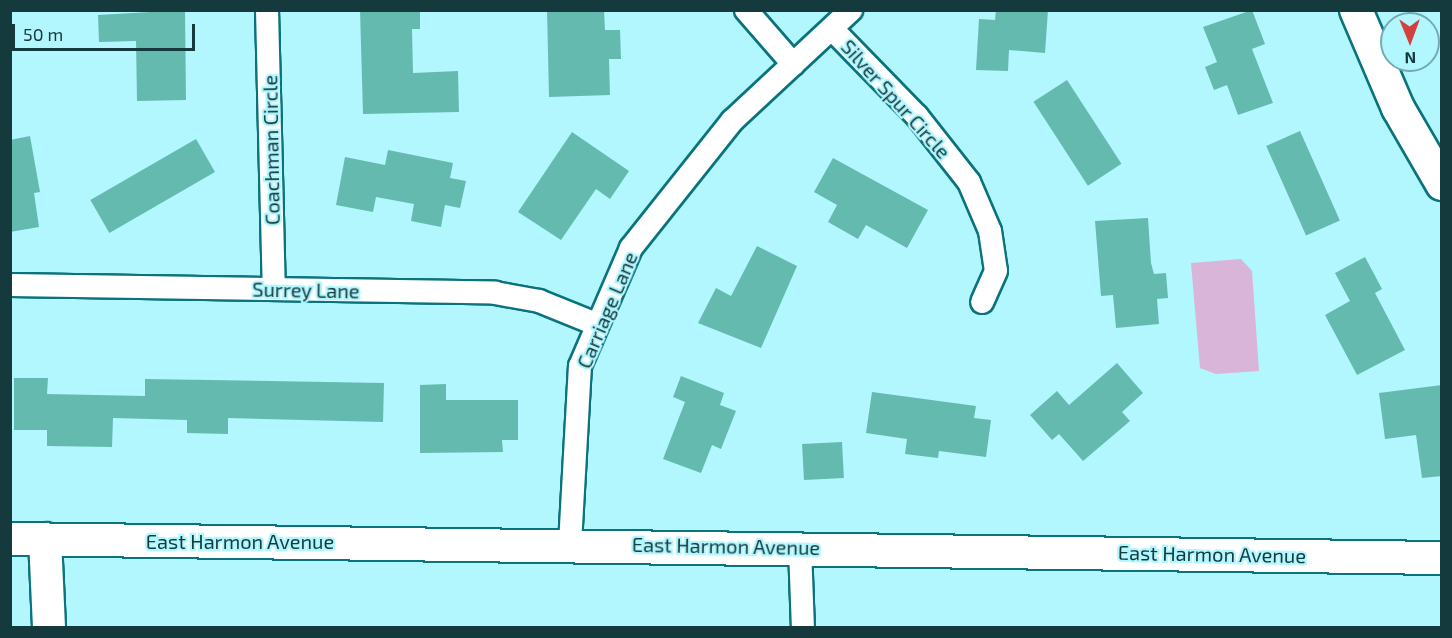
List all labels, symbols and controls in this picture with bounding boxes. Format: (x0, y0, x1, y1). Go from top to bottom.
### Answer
scale bar (15, 12, 198, 50)
north arrow (1380, 12, 1440, 72)
text: 50 m (23, 23, 63, 45)
street label: Silver Spur Circle (836, 34, 956, 164)
text: N (1404, 49, 1416, 68)
street label: Coachman Circle (258, 75, 284, 225)
street label: Carriage Lane (572, 248, 642, 372)
street label: Surrey Lane (252, 277, 360, 303)
street label: East Harmon Avenue (146, 529, 334, 553)
street label: East Harmon Avenue (631, 532, 821, 560)
street label: East Harmon Avenue (1117, 540, 1307, 568)

